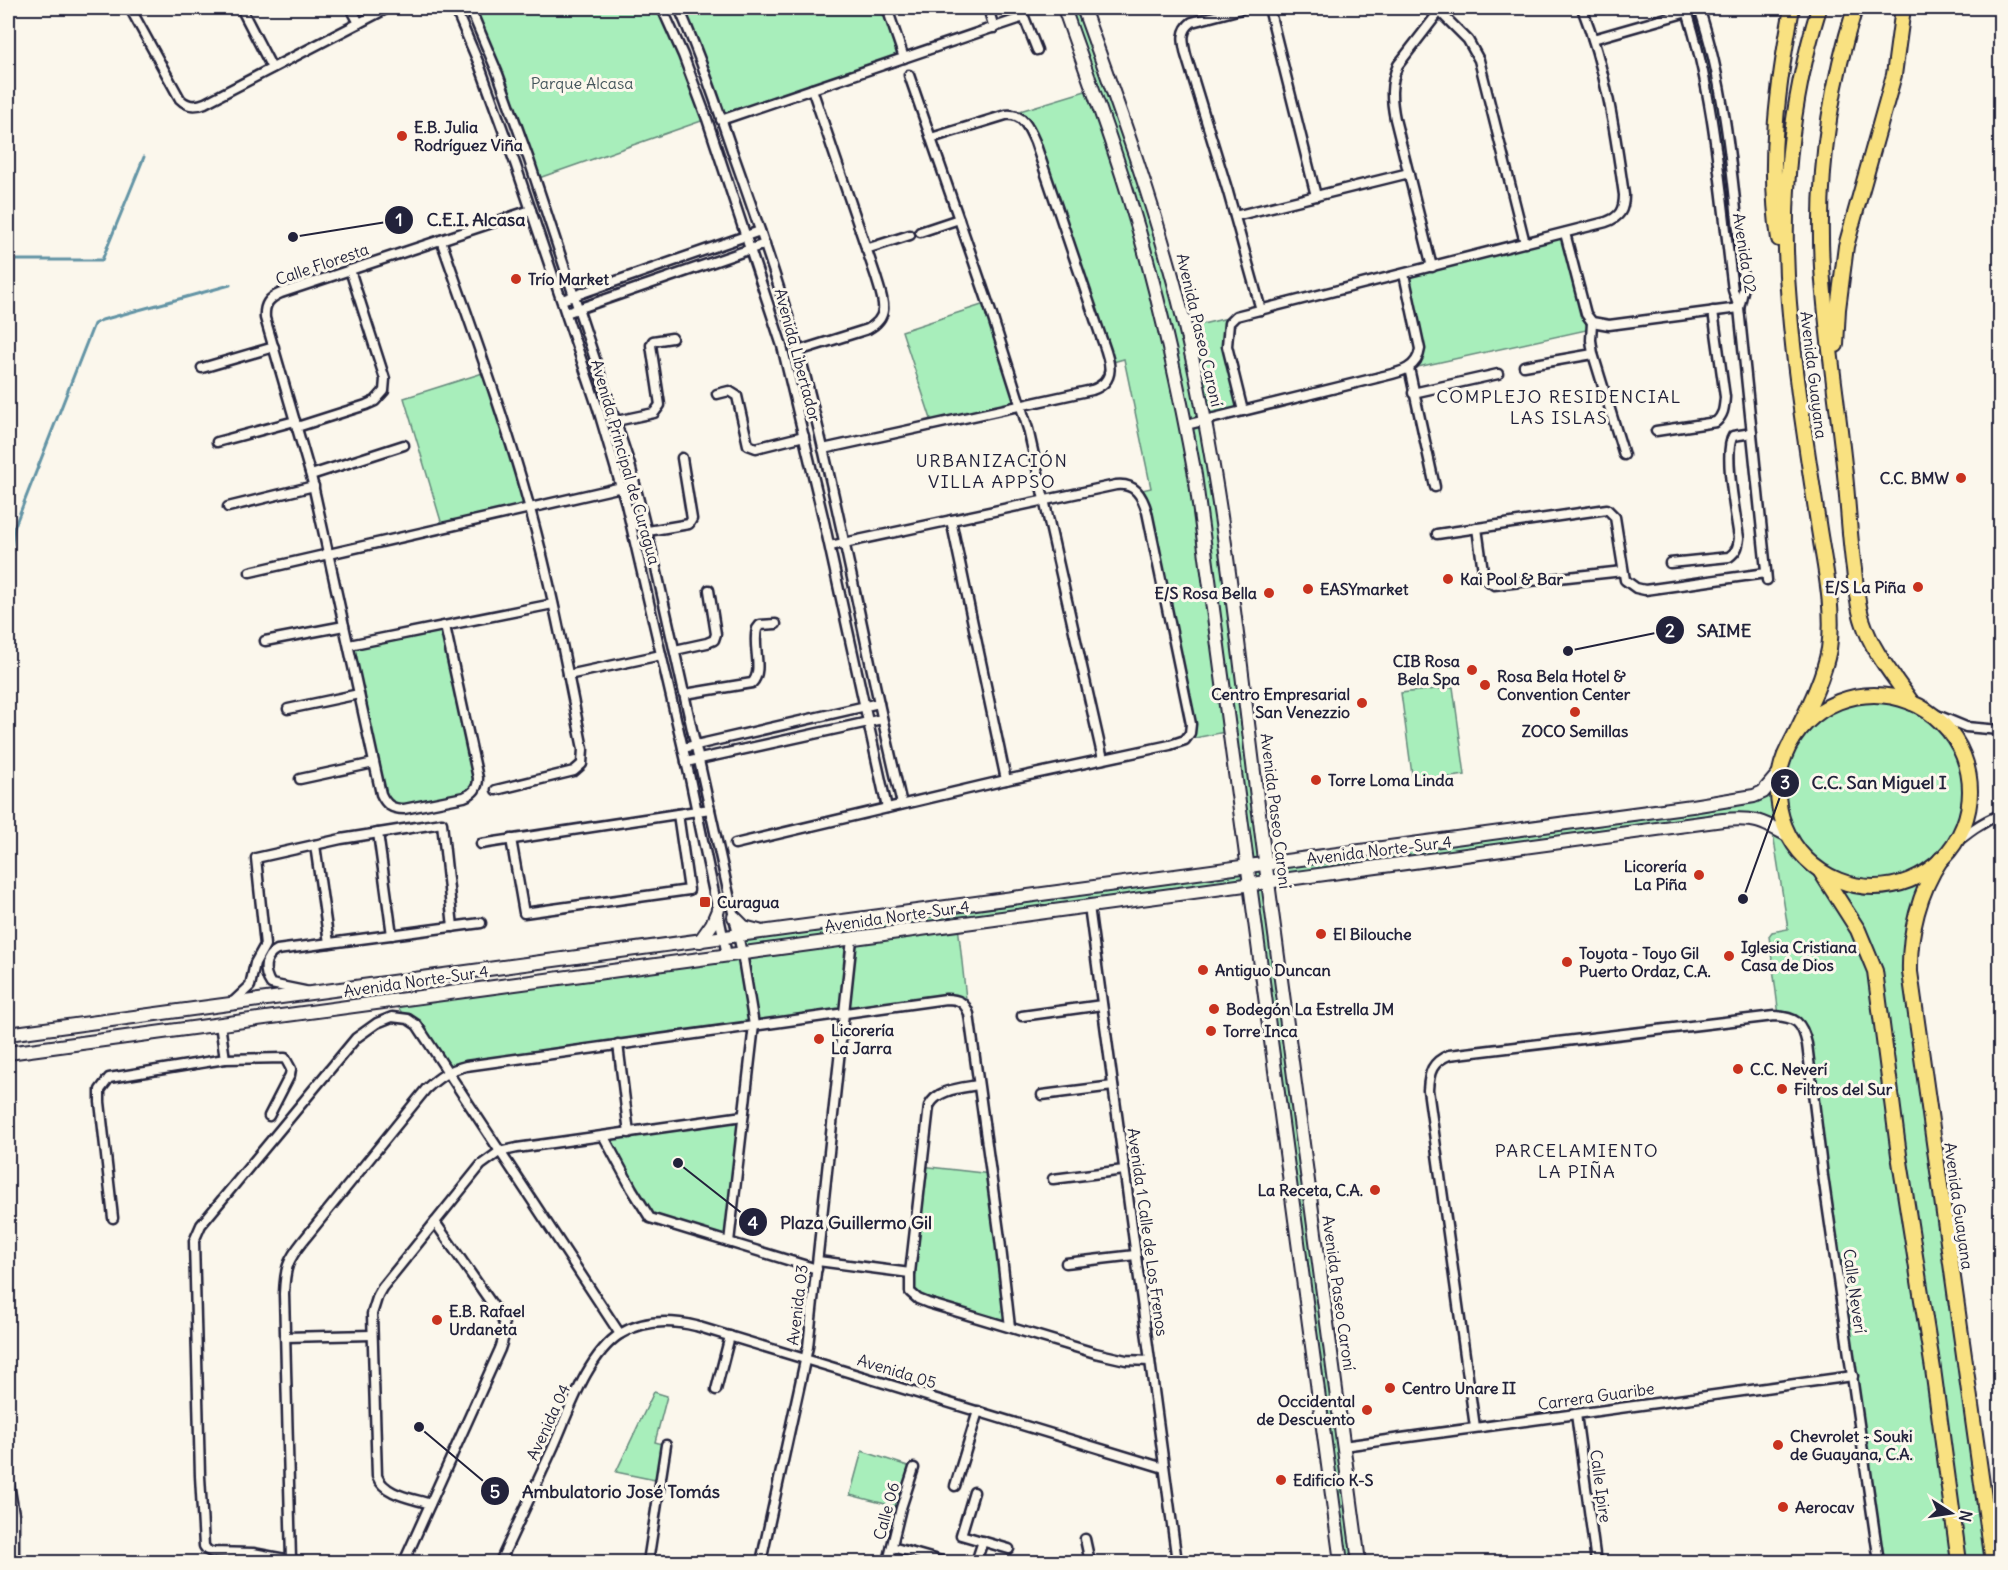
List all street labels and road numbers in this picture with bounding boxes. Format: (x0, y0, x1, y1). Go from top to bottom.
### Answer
street label: Avenida 02 (1729, 211, 1761, 295)
street label: Calle Floresta (273, 239, 371, 289)
street label: Avenida Paseo Caroní (1173, 251, 1227, 409)
street label: Avenida Libertador (771, 286, 826, 424)
street label: Avenida Guayana (1796, 310, 1832, 440)
street label: Avenida Principal de Curagua (587, 357, 665, 567)
street label: Avenida Paseo Caroní (1257, 732, 1296, 890)
street label: Avenida Norte-Sur 4 (1305, 831, 1453, 869)
street label: Avenida Norte-Sur 4 (823, 896, 971, 936)
street label: Avenida Norte-Sur 4 (342, 961, 490, 1001)
street label: Avenida 1 Calle de Los Frenos (1123, 1127, 1173, 1337)
street label: Avenida Guayana (1940, 1141, 1978, 1271)
street label: Avenida Paseo Caroní (1318, 1214, 1360, 1372)
street label: Calle Neverí (1839, 1247, 1871, 1335)
street label: Avenida 03 (782, 1263, 812, 1347)
street label: Avenida 05 (855, 1350, 939, 1392)
street label: Carrera Guaribe (1536, 1378, 1656, 1414)
street label: Avenida 04 (522, 1381, 574, 1463)
street label: Calle Ipire (1586, 1448, 1616, 1524)
street label: Calle 06 (869, 1480, 903, 1542)

